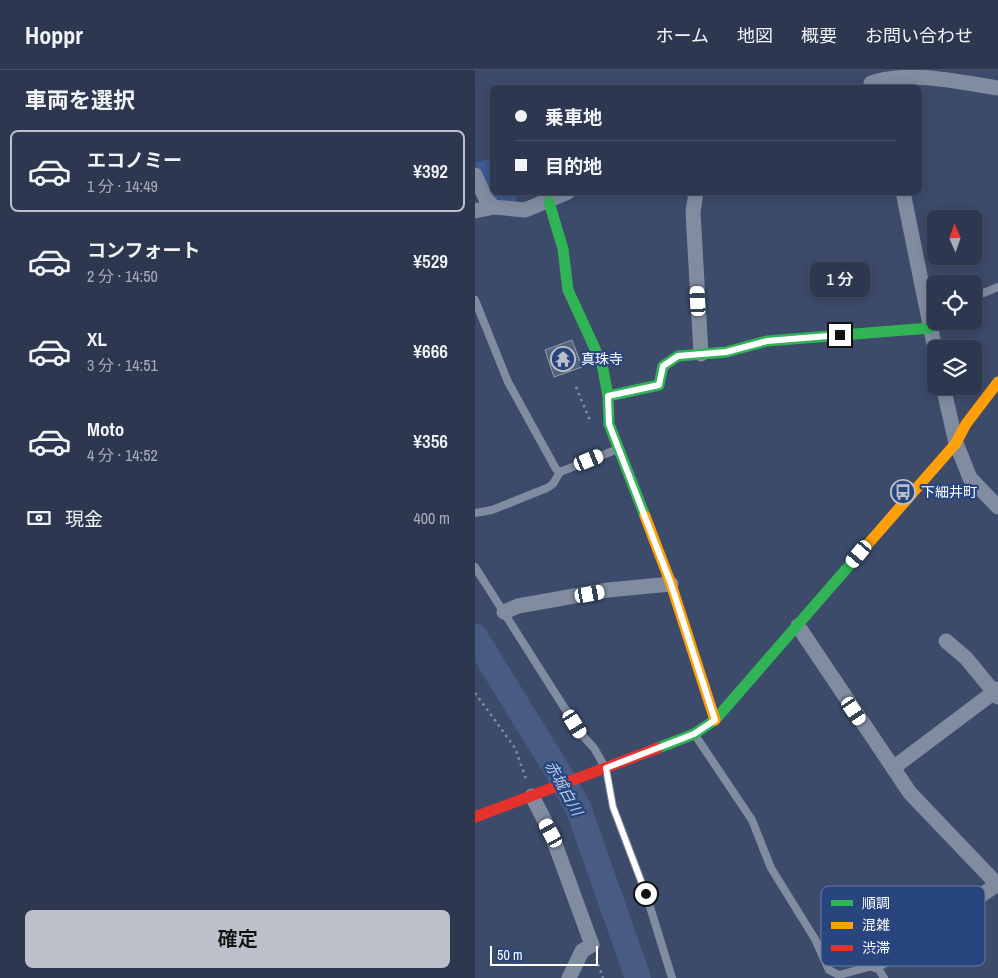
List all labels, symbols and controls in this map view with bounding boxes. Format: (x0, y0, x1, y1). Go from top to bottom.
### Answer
text: Hoppr (25, 19, 83, 51)
text: ホーム (656, 23, 709, 48)
text: 地図 (737, 23, 773, 48)
text: 概要 (801, 23, 837, 48)
text: お問い合わせ (865, 23, 973, 48)
text: 車両を選択 (25, 85, 135, 115)
text: 乗車地 (545, 104, 602, 130)
text: エコノミー (87, 147, 182, 173)
icon: car (27, 149, 72, 194)
text: 目的地 (545, 153, 602, 179)
text: ¥392 (413, 158, 448, 184)
text: 1 分 · 14:49 (87, 175, 158, 197)
north arrow (927, 210, 983, 265)
map controls (927, 210, 982, 395)
text: コンフォート (87, 237, 200, 263)
icon: car (27, 239, 72, 284)
text: ¥529 (413, 248, 448, 274)
callout: 1 分 (810, 262, 870, 298)
text: 2 分 · 14:50 (87, 265, 158, 287)
text: 1 分 (827, 268, 853, 290)
button: locate (927, 275, 982, 330)
car (689, 286, 706, 316)
route end (829, 324, 851, 346)
text: XL (87, 326, 107, 352)
icon: car (27, 329, 72, 374)
text: ¥666 (413, 338, 448, 364)
button: layers (927, 340, 982, 395)
temple icon: 真珠寺 (550, 346, 576, 372)
place label: 真珠寺 (581, 350, 623, 368)
text: 3 分 · 14:51 (87, 354, 158, 376)
text: Moto (87, 416, 124, 442)
icon: car (27, 419, 72, 464)
text: ¥356 (413, 428, 448, 454)
text: 4 分 · 14:52 (87, 444, 158, 466)
car (572, 447, 605, 473)
bus stop icon: 下細井町 (890, 479, 916, 505)
place label: 下細井町 (921, 483, 977, 501)
icon: cash (25, 504, 53, 532)
text: 現金 (65, 506, 103, 532)
text: 400 m (414, 507, 450, 529)
car (843, 538, 874, 570)
car (573, 584, 606, 604)
car (839, 694, 868, 728)
car (560, 707, 589, 741)
water label: 赤城白川 (540, 757, 589, 821)
car (537, 816, 564, 850)
route start (635, 883, 657, 905)
legend (821, 886, 985, 966)
text: 順調 (862, 894, 890, 912)
button: 確定 (25, 910, 450, 968)
text: 混雑 (862, 916, 890, 934)
text: 渋滞 (862, 939, 890, 957)
scale bar (490, 943, 597, 966)
text: 50 m (497, 946, 523, 964)

